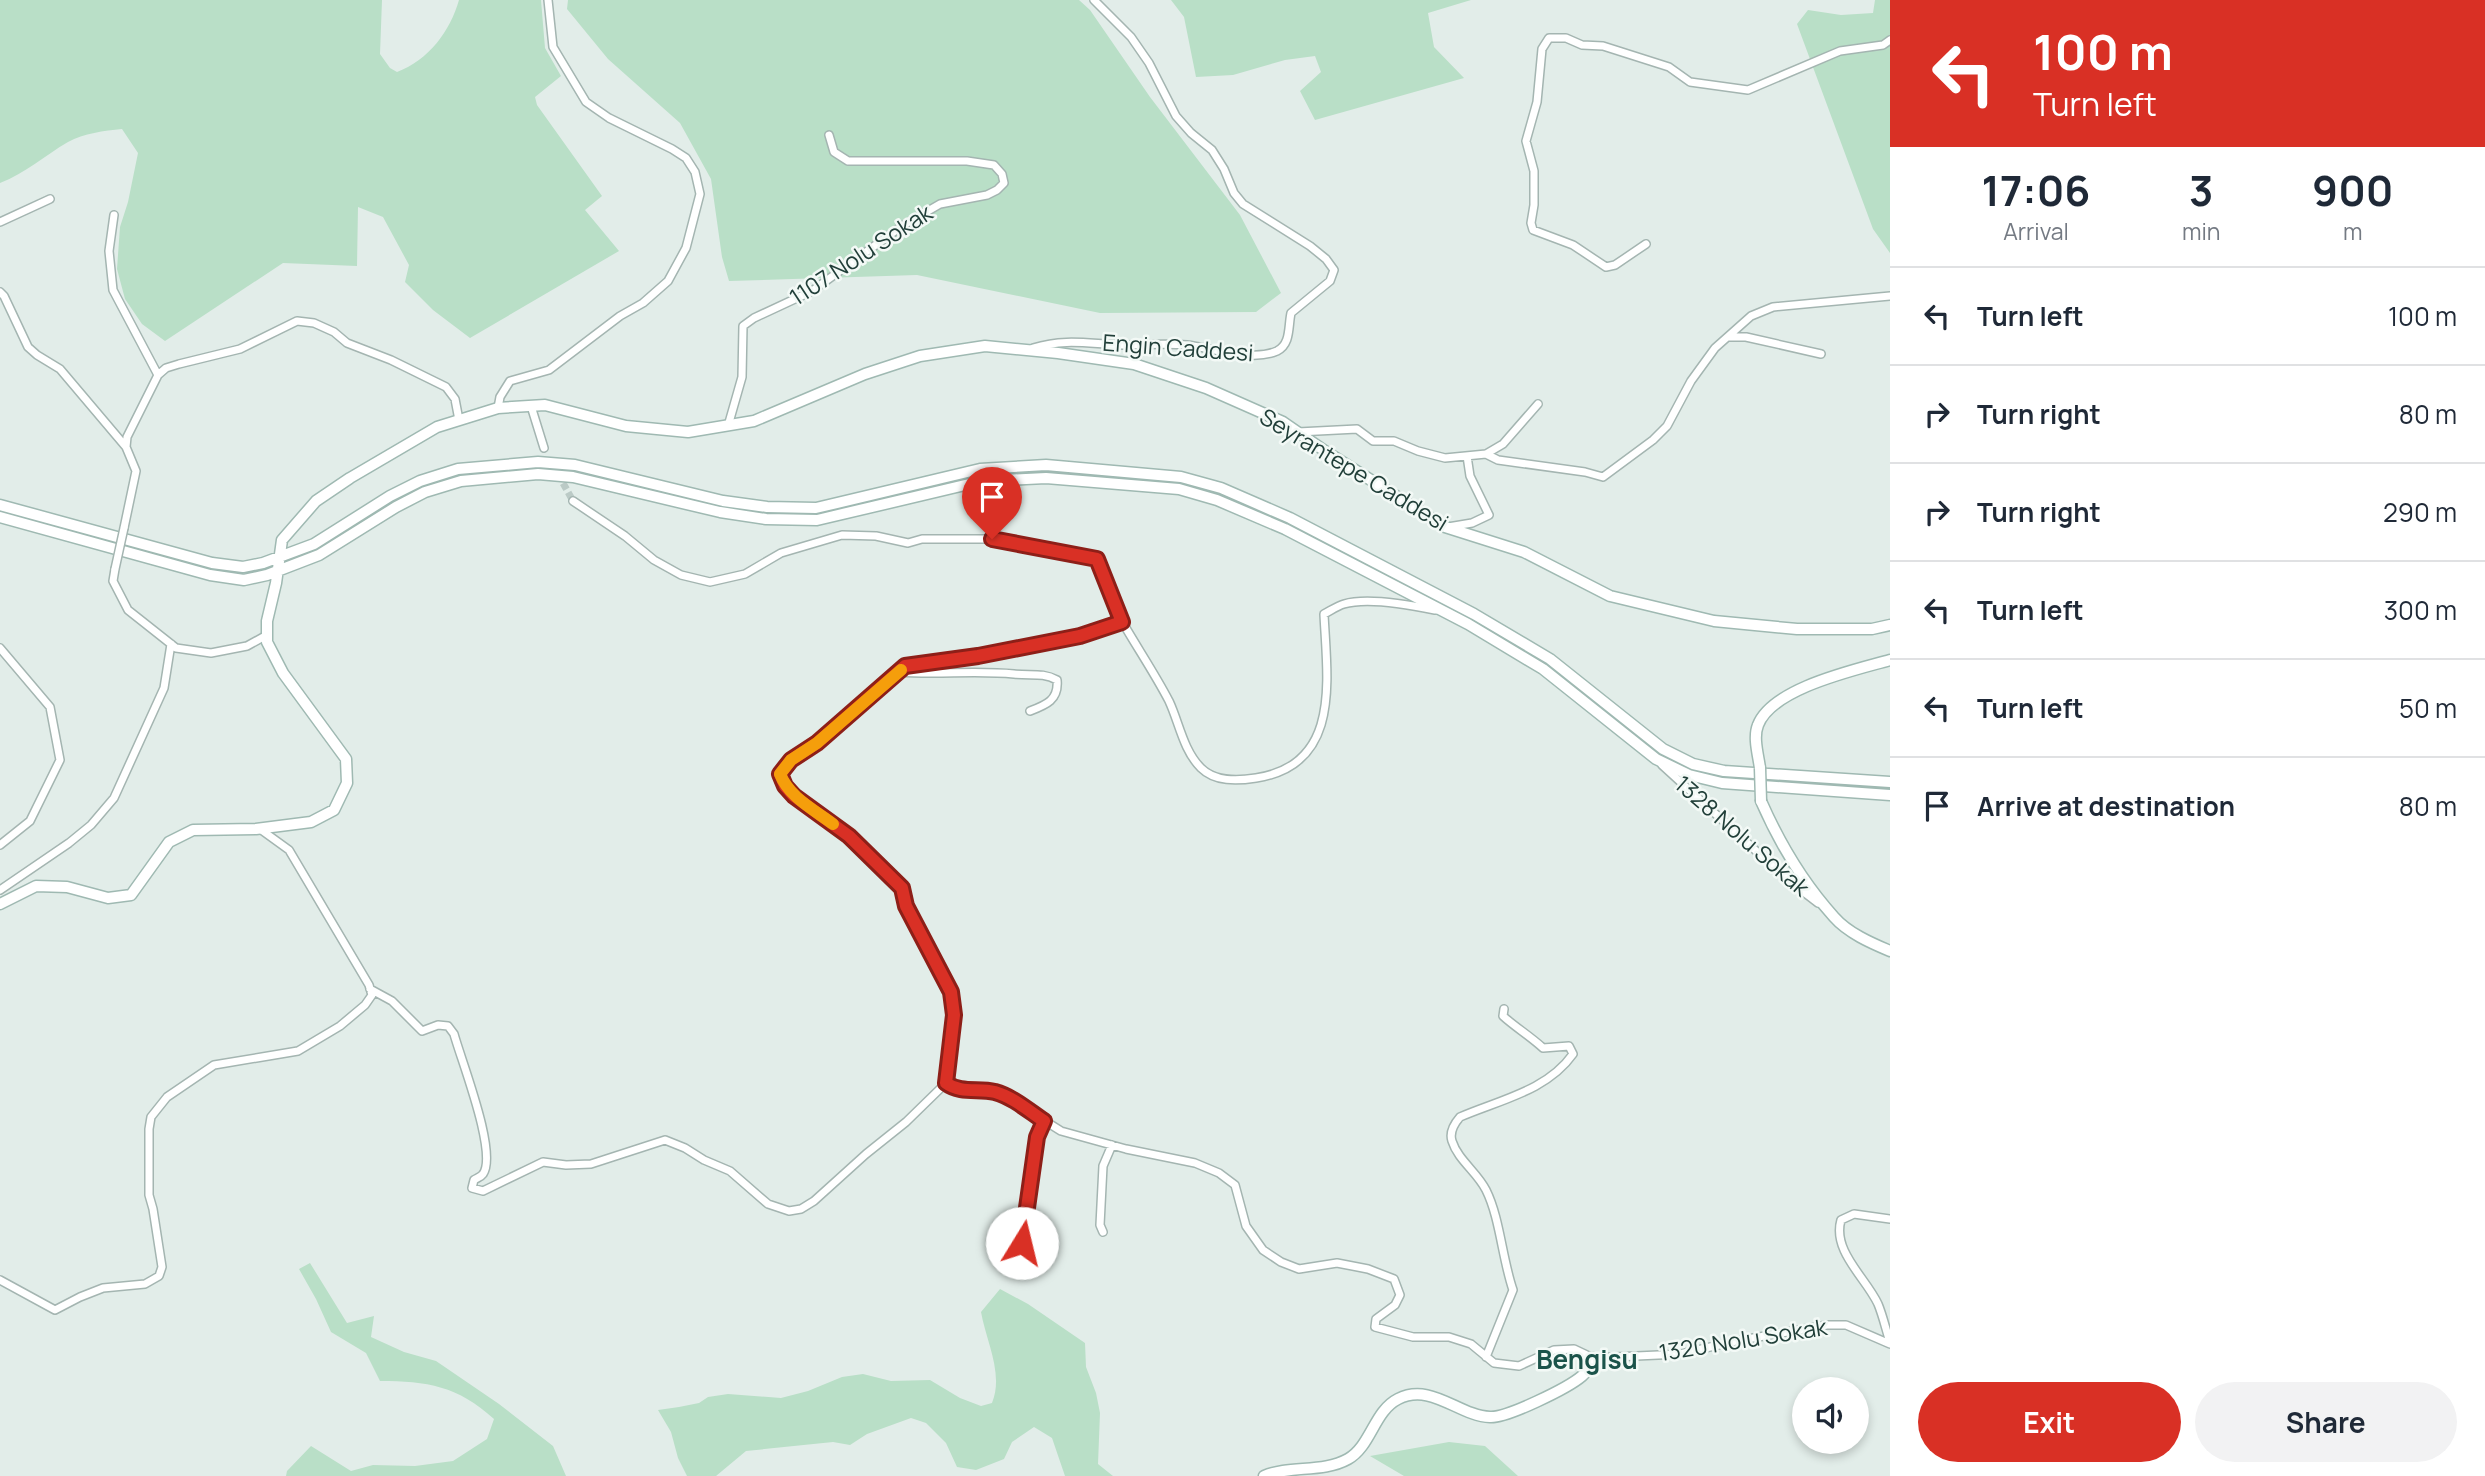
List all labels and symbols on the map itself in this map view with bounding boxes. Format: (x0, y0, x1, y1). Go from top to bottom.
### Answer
street label: 1107 Nolu Sokak (783, 196, 939, 312)
street label: Engin Caddesi (1101, 326, 1255, 368)
street label: Seyrantepe Caddesi (1254, 400, 1455, 538)
pin (962, 467, 1022, 539)
street label: 1328 Nolu Sokak (1668, 768, 1817, 903)
position arrow (985, 1206, 1059, 1280)
street label: 1320 Nolu Sokak (1656, 1310, 1830, 1368)
district label: Bengisu (1536, 1341, 1638, 1377)

